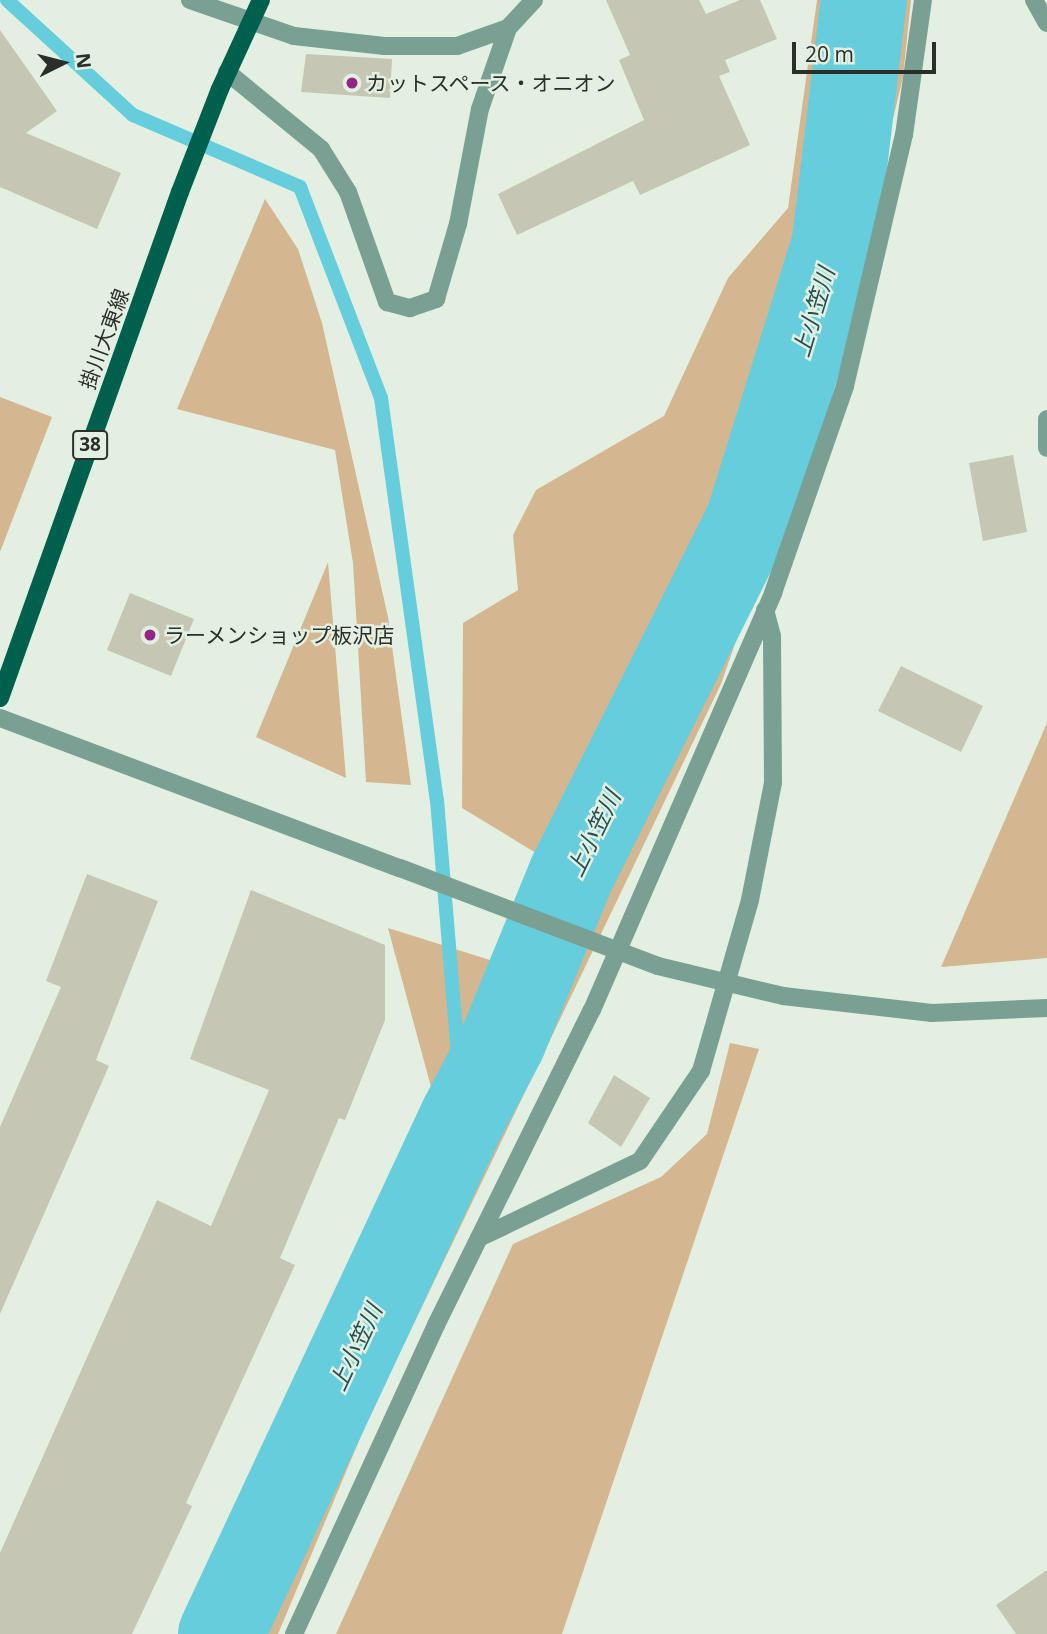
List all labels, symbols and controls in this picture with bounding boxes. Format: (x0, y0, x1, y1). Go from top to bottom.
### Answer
north arrow (28, 28, 98, 98)
scale bar (795, 28, 939, 72)
text: 20 m (805, 40, 854, 68)
text: N (70, 52, 98, 70)
place label: カットスペース・オニオン (366, 70, 618, 96)
marker: カットスペース・オニオン (344, 75, 360, 91)
water label: 上小笠川 (786, 264, 840, 360)
street label: 掛川大東線 (74, 285, 134, 393)
road number: 38 (71, 430, 109, 460)
place label: ラーメンショップ板沢店 (164, 622, 395, 648)
marker: ラーメンショップ板沢店 (142, 627, 158, 643)
water label: 上小笠川 (560, 786, 626, 880)
water label: 上小笠川 (323, 1299, 387, 1395)

